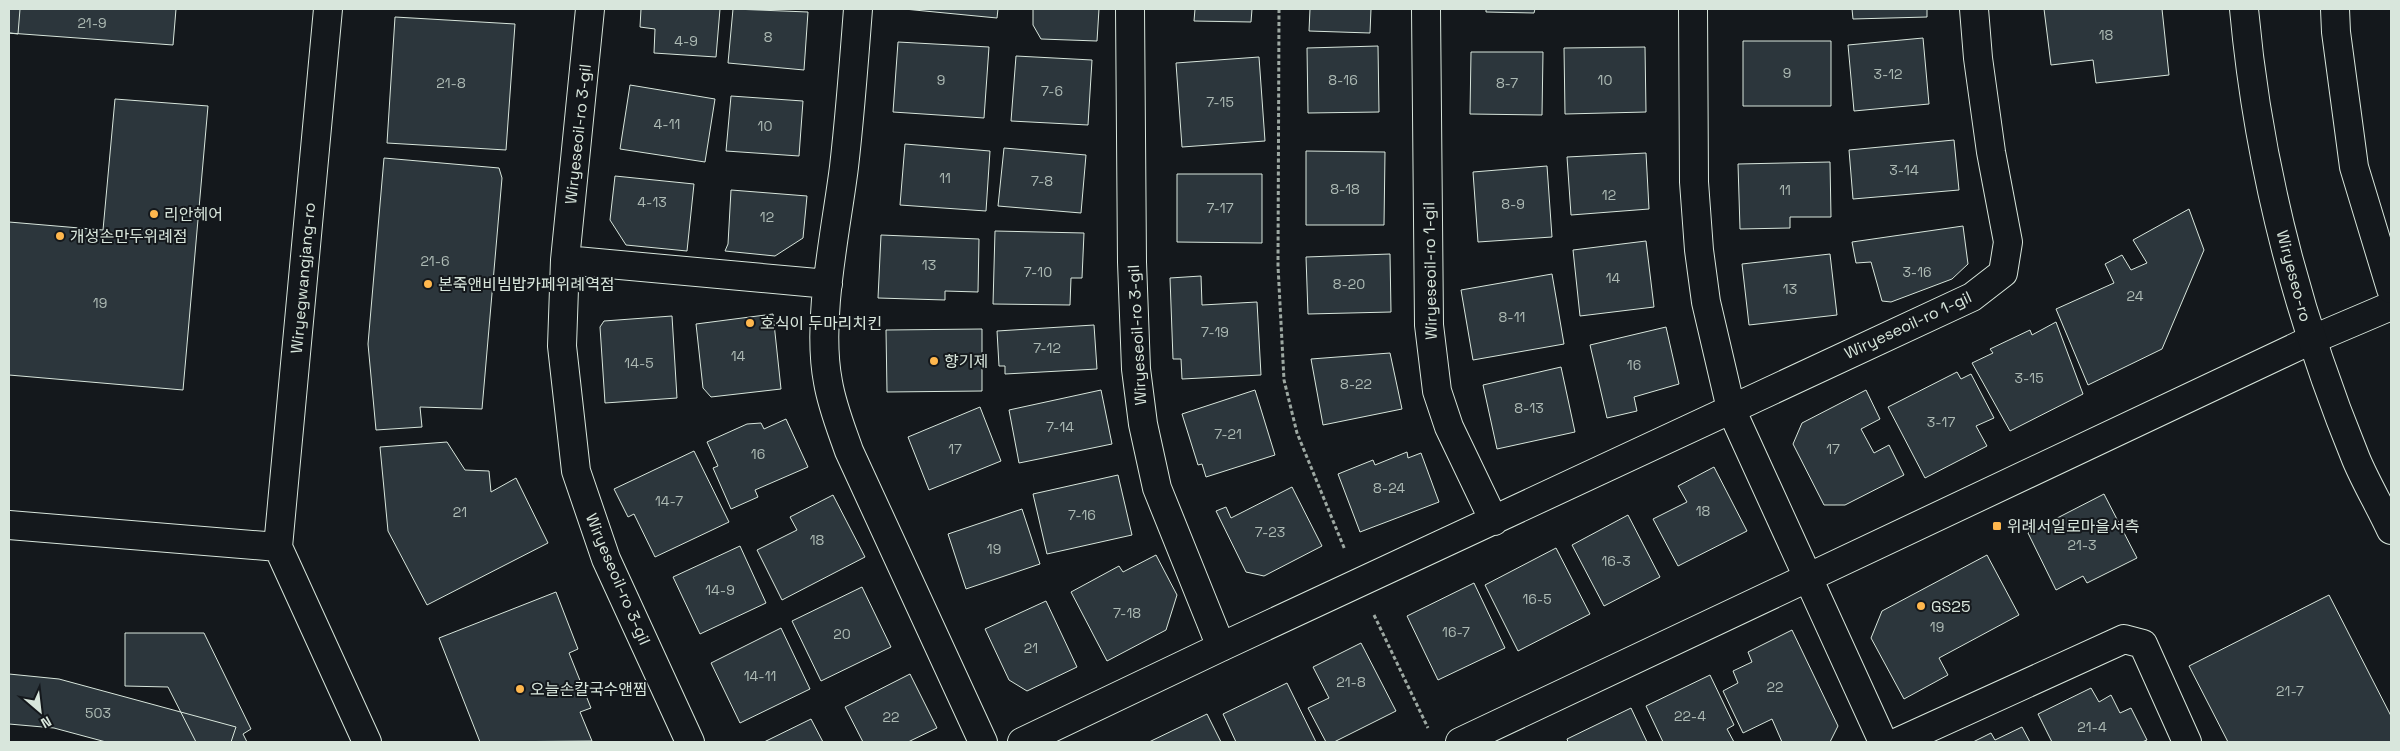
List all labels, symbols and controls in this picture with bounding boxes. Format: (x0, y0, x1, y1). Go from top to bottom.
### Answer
house number: 21-9 (77, 14, 107, 32)
house number: 18 (2099, 26, 2114, 44)
house number: 8 (764, 28, 773, 46)
house number: 4-9 (674, 32, 698, 50)
street label: Wiryeseoil-ro 3-gil (560, 63, 596, 205)
house number: 9 (1783, 64, 1791, 82)
house number: 3-12 (1873, 65, 1903, 83)
house number: 9 (937, 71, 945, 89)
house number: 8-16 (1328, 71, 1358, 89)
house number: 10 (1598, 71, 1612, 89)
house number: 21-8 (436, 74, 466, 92)
house number: 8-7 (1496, 74, 1518, 92)
house number: 7-6 (1041, 82, 1063, 100)
house number: 7-15 (1206, 93, 1234, 111)
house number: 4-11 (654, 115, 680, 133)
house number: 10 (758, 117, 772, 135)
house number: 3-14 (1889, 161, 1919, 179)
house number: 11 (939, 169, 951, 187)
house number: 7-8 (1031, 172, 1053, 190)
house number: 8-18 (1330, 180, 1360, 198)
house number: 11 (1779, 181, 1791, 199)
house number: 12 (1602, 186, 1616, 204)
house number: 4-13 (637, 193, 667, 211)
house number: 8-9 (1501, 195, 1525, 213)
house number: 7-17 (1206, 199, 1234, 217)
street label: Wiryegwangjang-ro (286, 202, 320, 354)
street label: Wiryeseoil-ro 1-gil (1418, 202, 1442, 340)
place label: 리안헤어 (164, 204, 223, 225)
marker: 리안헤어 (148, 208, 160, 220)
house number: 12 (760, 208, 774, 226)
place label: 개성손만두위례점 (70, 226, 188, 247)
street label: Wiryeseo-ro (2272, 228, 2316, 324)
marker: 개성손만두위례점 (54, 230, 66, 242)
house number: 21-6 (420, 252, 450, 270)
house number: 13 (922, 256, 936, 274)
house number: 7-10 (1024, 263, 1052, 281)
house number: 3-16 (1902, 263, 1932, 281)
street label: Wiryeseoil-ro 3-gil (1123, 264, 1151, 406)
house number: 14 (1606, 269, 1621, 287)
place label: 본죽앤비빔밥카페위례역점 (438, 274, 615, 295)
house number: 8-20 (1333, 275, 1365, 293)
marker: 본죽앤비빔밥카페위례역점 (422, 278, 434, 290)
house number: 13 (1783, 280, 1797, 298)
street label: Wiryeseoil-ro 1-gil (1841, 286, 1975, 364)
house number: 24 (2127, 287, 2144, 305)
house number: 19 (93, 294, 107, 312)
house number: 8-11 (1499, 308, 1525, 326)
place label: 호식이 두마리치킨 (760, 313, 882, 334)
marker: 호식이 두마리치킨 (744, 317, 756, 329)
house number: 7-19 (1201, 323, 1229, 341)
house number: 7-12 (1033, 339, 1061, 357)
house number: 14 (731, 347, 746, 365)
place label: 향기제 (944, 351, 988, 372)
house number: 14-5 (624, 354, 654, 372)
marker: 향기제 (928, 355, 940, 367)
house number: 16 (1627, 356, 1641, 374)
house number: 3-15 (2014, 369, 2044, 387)
house number: 8-22 (1340, 375, 1372, 393)
house number: 8-13 (1514, 399, 1544, 417)
house number: 3-17 (1927, 413, 1955, 431)
house number: 7-14 (1046, 418, 1074, 436)
house number: 7-21 (1214, 425, 1242, 443)
house number: 17 (948, 440, 962, 458)
house number: 17 (1826, 440, 1840, 458)
house number: 16 (751, 445, 765, 463)
house number: 8-24 (1373, 479, 1405, 497)
house number: 14-7 (655, 492, 683, 510)
house number: 18 (1696, 502, 1711, 520)
house number: 21 (453, 503, 467, 521)
house number: 7-16 (1068, 506, 1096, 524)
street label: Wiryeseoil-ro 3-gil (581, 510, 655, 648)
place label: 위례서일로마을서측 (2007, 516, 2139, 537)
marker: 위례서일로마을서측 (1991, 520, 2003, 532)
house number: 7-23 (1255, 523, 1285, 541)
house number: 18 (810, 531, 825, 549)
house number: 21-3 (2067, 536, 2097, 554)
house number: 19 (987, 540, 1001, 558)
house number: 16-3 (1601, 552, 1631, 570)
house number: 14-9 (705, 581, 735, 599)
house number: 16-5 (1522, 590, 1552, 608)
place label: GS25 (1931, 596, 1971, 617)
marker: GS25 (1915, 600, 1927, 612)
house number: 7-18 (1113, 604, 1141, 622)
house number: 19 (1930, 618, 1944, 636)
house number: 16-7 (1442, 623, 1470, 641)
house number: 20 (833, 625, 851, 643)
house number: 21 (1024, 639, 1038, 657)
house number: 14-11 (744, 667, 776, 685)
house number: 21-8 (1336, 673, 1366, 691)
house number: 22 (1767, 678, 1783, 696)
place label: 오늘손칼국수앤찜 (530, 679, 648, 700)
house number: 21-7 (2276, 682, 2304, 700)
marker: 오늘손칼국수앤찜 (514, 683, 526, 695)
north arrow (15, 686, 65, 736)
house number: 503 (85, 704, 111, 722)
house number: 22-4 (1674, 707, 1706, 725)
house number: 22 (883, 708, 899, 726)
text: N (38, 712, 54, 733)
house number: 21-4 (2077, 718, 2107, 736)

